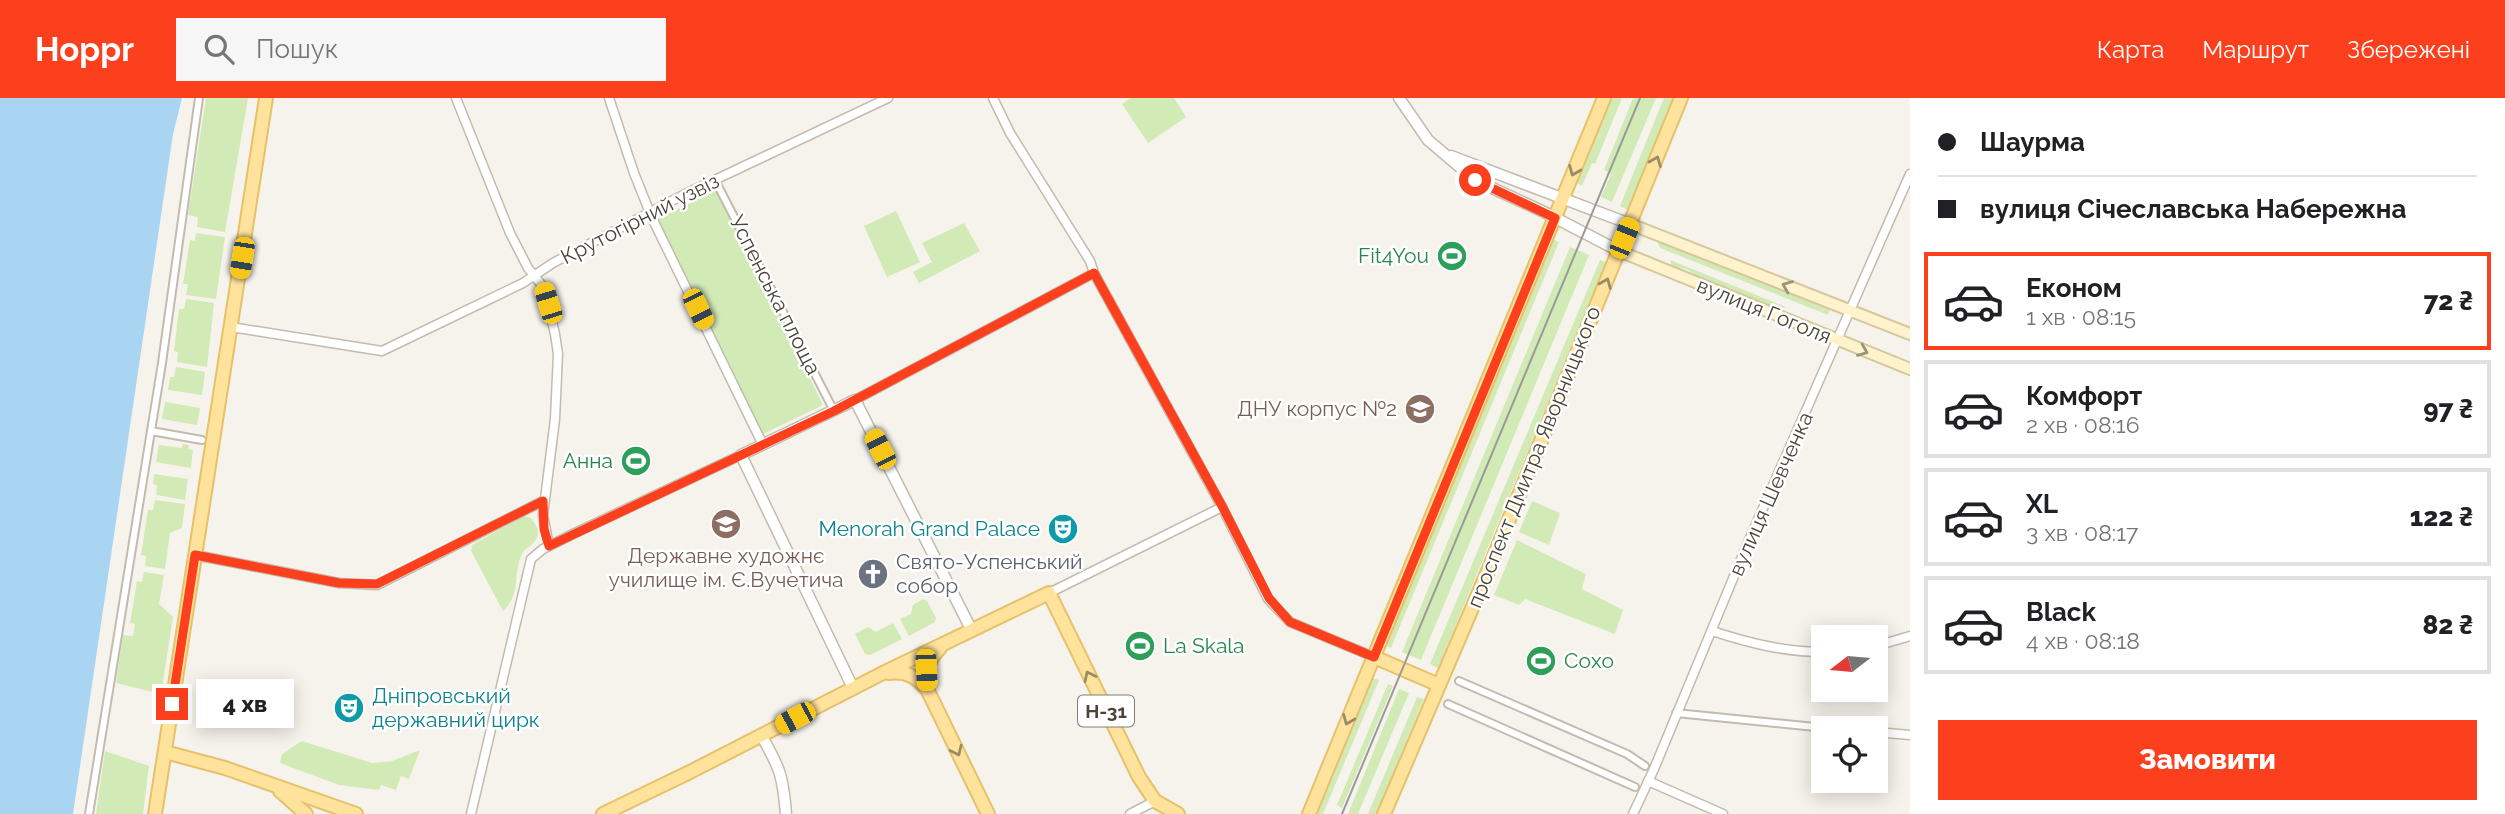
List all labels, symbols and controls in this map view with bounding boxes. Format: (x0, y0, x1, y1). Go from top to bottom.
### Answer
search box (176, 18, 666, 81)
text: Hoppr (35, 30, 134, 69)
icon: search (200, 30, 238, 68)
text: Пошук (256, 34, 338, 64)
text: Карта (2097, 35, 2164, 64)
text: Маршрут (2202, 35, 2309, 64)
text: Збережені (2347, 35, 2470, 64)
text: Шаурма (1980, 127, 2085, 157)
one-way arrow (1647, 156, 1661, 168)
route start (1459, 164, 1491, 196)
one-way arrow (1568, 165, 1582, 177)
street label: Крутогірний узвіз (556, 168, 723, 269)
text: вулиця Січеславська Набережна (1980, 194, 2406, 224)
street label: Успенська площа (724, 211, 826, 379)
car (1607, 215, 1642, 261)
car (229, 236, 256, 280)
sports icon: Fit4You (1435, 239, 1469, 273)
place label: Fit4You (1358, 243, 1429, 268)
icon: car (1942, 270, 2005, 333)
street label: вулиця Гоголя (1693, 272, 1835, 349)
text: Економ (2026, 273, 2122, 303)
one-way arrow (1598, 277, 1612, 290)
car (532, 280, 565, 326)
one-way arrow (1781, 281, 1793, 295)
car (680, 286, 717, 332)
text: 72 ₴ (2423, 286, 2473, 316)
street label: проспект Дмитра Яворницького (1461, 302, 1606, 611)
text: 1 хв · 08:15 (2026, 303, 2136, 330)
one-way arrow (1857, 343, 1869, 357)
icon: car (1942, 378, 2005, 441)
text: Комфорт (2026, 381, 2142, 411)
school or university icon: ДНУ корпус №2 (1403, 392, 1437, 426)
text: 97 ₴ (2423, 394, 2473, 424)
place label: ДНУ корпус №2 (1237, 396, 1397, 421)
street label: вулиця Шевченка (1723, 408, 1818, 580)
text: 2 хв · 08:16 (2026, 411, 2140, 438)
car (862, 426, 899, 472)
sports icon: Анна (619, 444, 653, 478)
place label: Анна (563, 448, 613, 473)
icon: car (1942, 486, 2005, 549)
text: XL (2026, 489, 2058, 519)
text: 122 ₴ (2410, 502, 2473, 532)
school or university icon: Державне художнє училище ім. Є.Вучетича (709, 507, 743, 541)
theatre icon: Menorah Grand Palace (1046, 512, 1080, 546)
place label: Menorah Grand Palace (819, 516, 1040, 541)
text: 3 хв · 08:17 (2026, 519, 2138, 546)
place label: Державне художнє училище ім. Є.Вучетича (609, 543, 843, 592)
place label: Свято-Успенський собор (896, 549, 1083, 598)
church icon: Свято-Успенський собор (856, 557, 890, 591)
icon: car (1942, 594, 2005, 657)
text: Black (2026, 597, 2096, 627)
text: 82 ₴ (2423, 610, 2473, 640)
north arrow (1811, 625, 1888, 702)
map controls (1811, 625, 1888, 793)
text: 4 хв · 08:18 (2026, 627, 2140, 654)
sports icon: La Skala (1123, 629, 1157, 663)
place label: La Skala (1163, 633, 1244, 658)
sports icon: Сохо (1524, 644, 1558, 678)
car (915, 648, 938, 692)
place label: Сохо (1564, 648, 1614, 673)
one-way arrow (1083, 671, 1097, 683)
callout: 4 хв (196, 680, 294, 728)
place label: Дніпровський державний цирк (372, 683, 540, 732)
route end (156, 688, 188, 720)
text: 4 хв (223, 690, 267, 717)
theatre icon: Дніпровський державний цирк (332, 691, 366, 725)
road number: Н-31 (1078, 696, 1134, 726)
car (772, 699, 819, 737)
one-way arrow (1342, 714, 1356, 726)
button: locate (1811, 716, 1888, 793)
button: Замовити (1938, 720, 2477, 800)
one-way arrow (948, 744, 962, 756)

